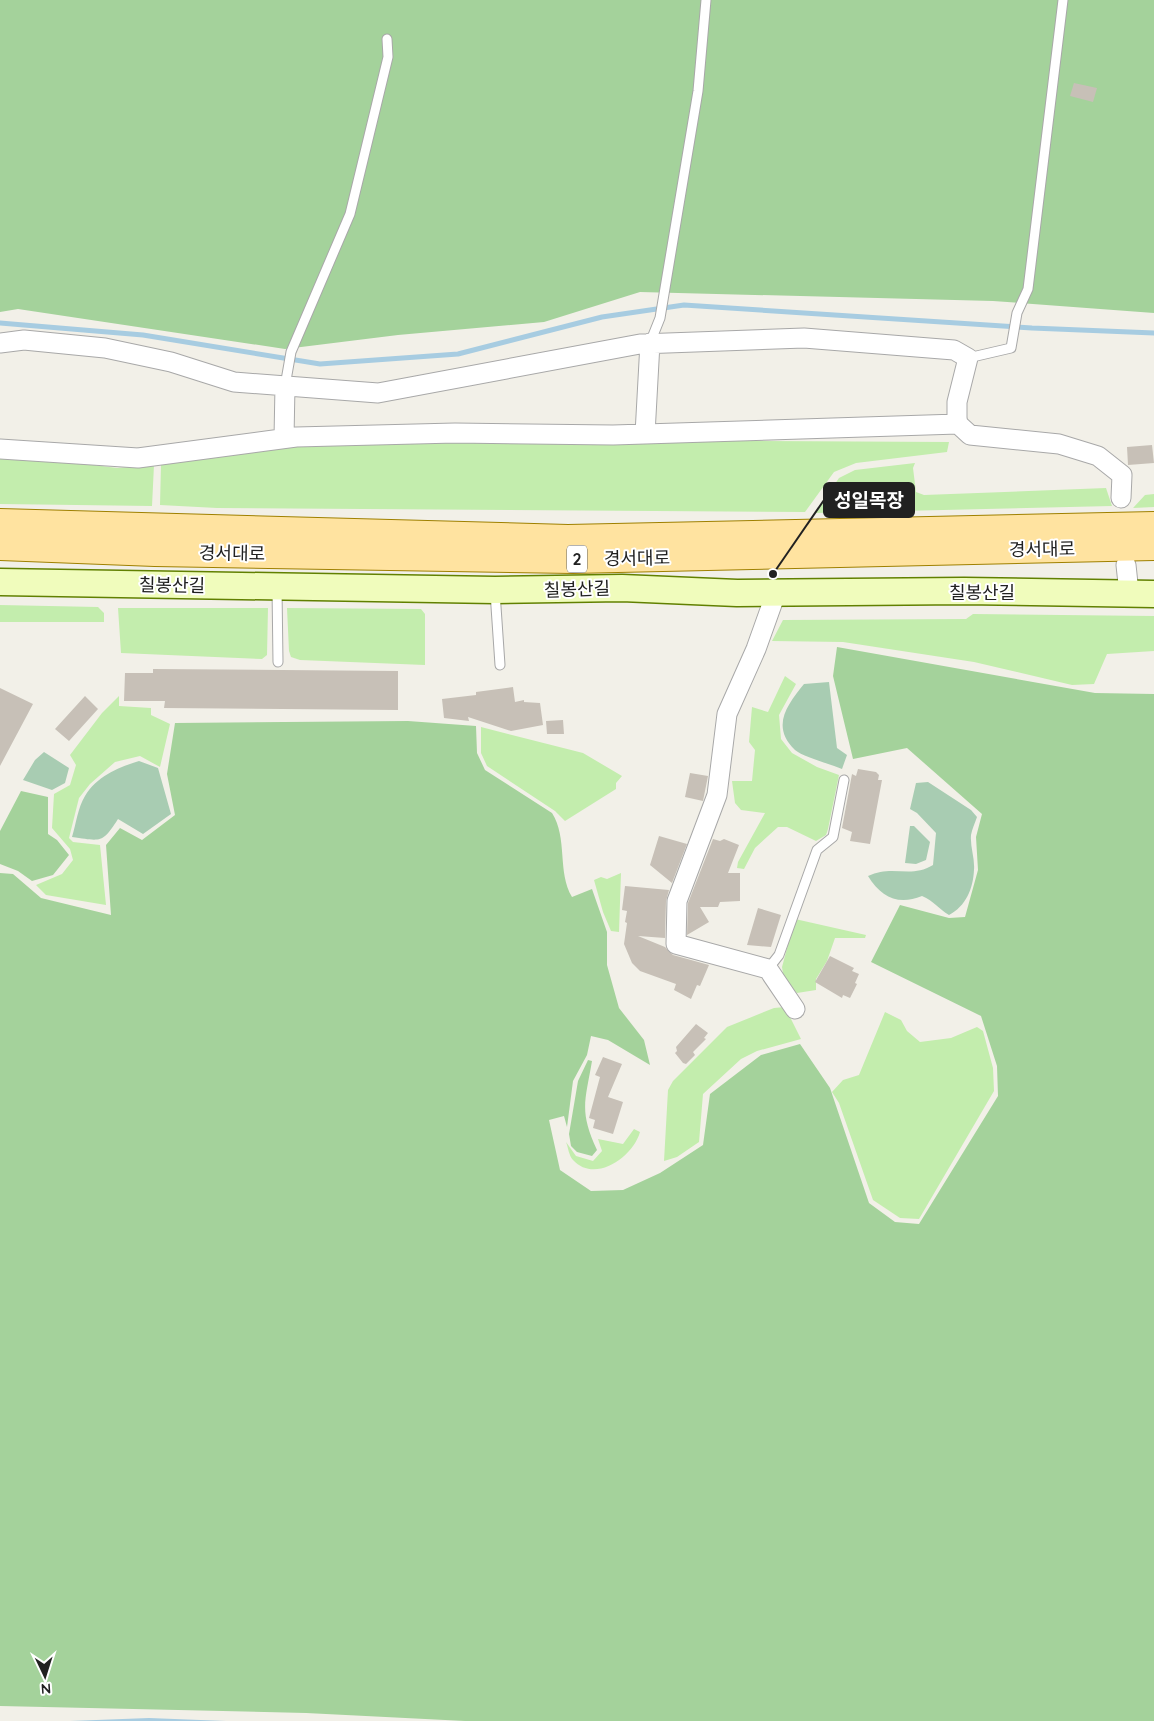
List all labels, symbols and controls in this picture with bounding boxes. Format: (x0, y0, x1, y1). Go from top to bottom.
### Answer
callout: 성일목장 (824, 483, 914, 517)
text: 성일목장 (834, 488, 904, 512)
street label: 경서대로 (1009, 537, 1075, 561)
street label: 경서대로 (199, 541, 265, 565)
road number: 2 (567, 546, 587, 572)
street label: 경서대로 (604, 546, 670, 570)
street label: 칠봉산길 (139, 573, 205, 597)
street label: 칠봉산길 (543, 576, 611, 602)
street label: 칠봉산길 (949, 581, 1015, 604)
north arrow (20, 1651, 70, 1701)
text: N (40, 1680, 52, 1698)

